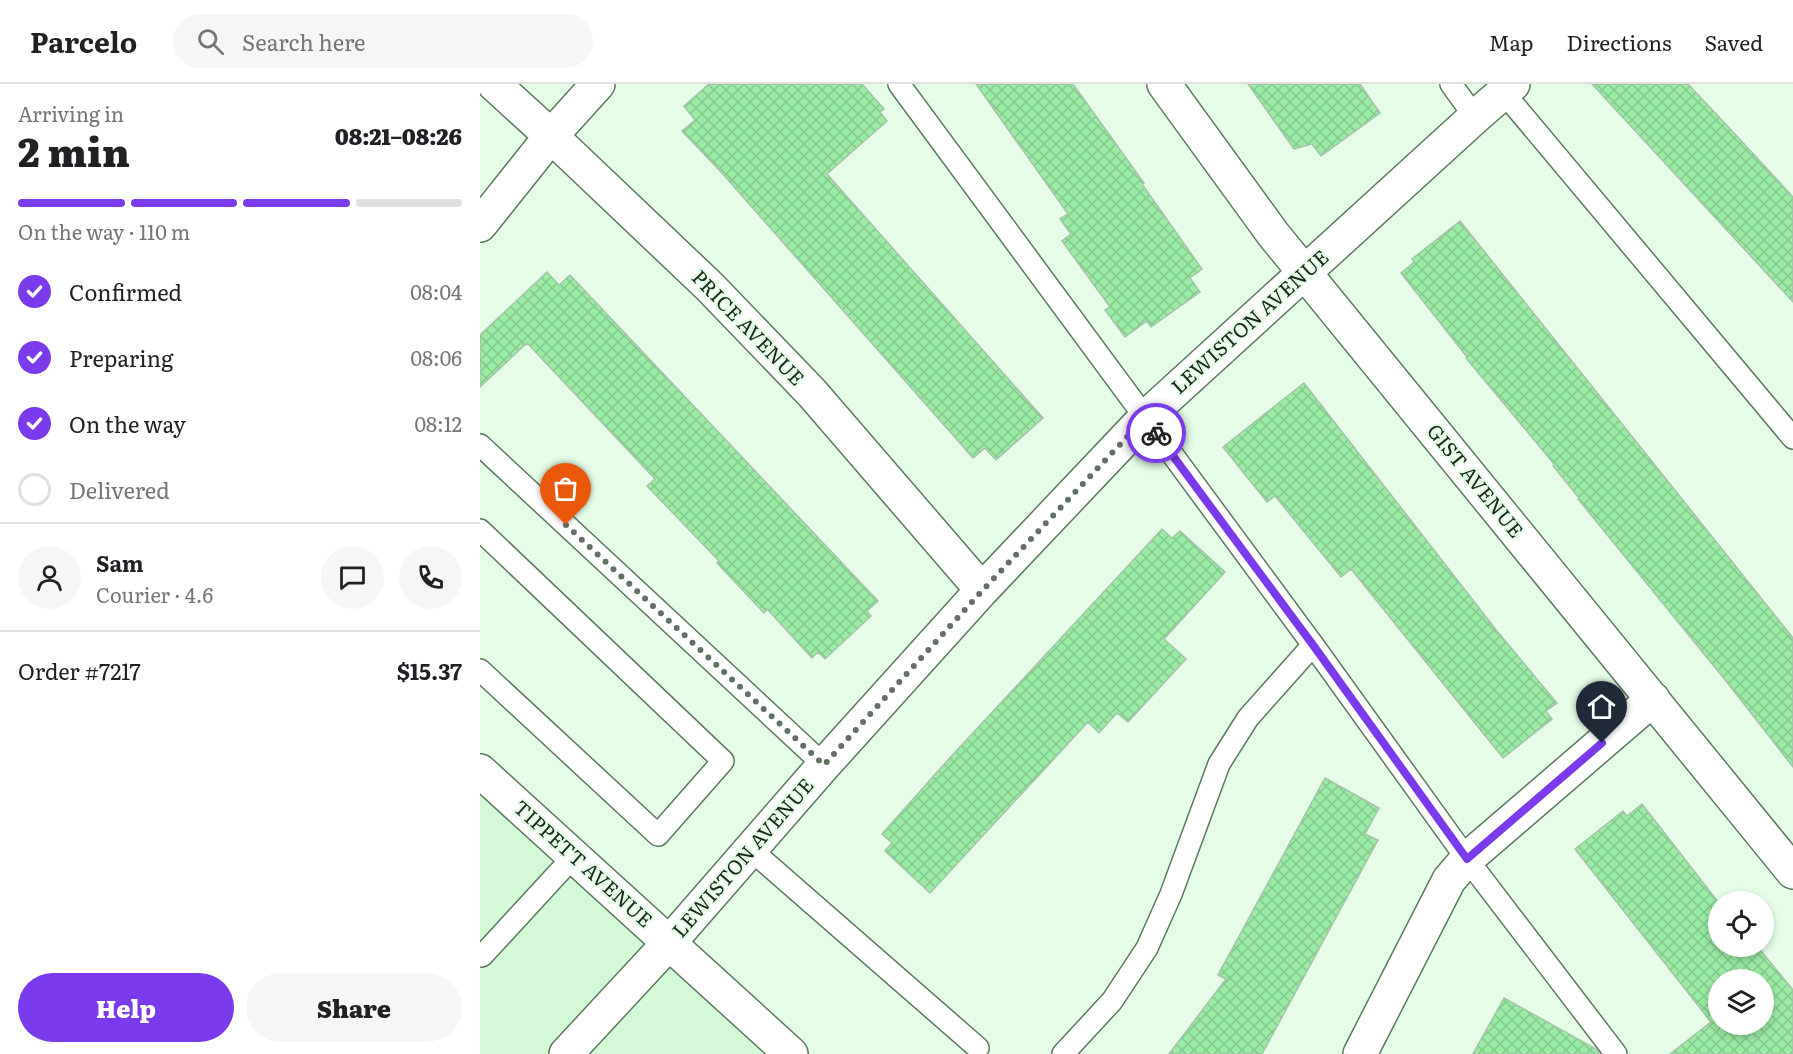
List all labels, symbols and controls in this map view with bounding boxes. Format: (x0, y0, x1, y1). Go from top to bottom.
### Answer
search box (173, 14, 593, 68)
text: Parcelo (30, 20, 137, 62)
icon: search (194, 25, 227, 58)
text: Search here (242, 25, 366, 58)
text: Map (1489, 26, 1534, 57)
text: Directions (1567, 26, 1672, 57)
text: Saved (1705, 26, 1763, 57)
text: Arriving in (18, 98, 124, 128)
text: 08:21–08:26 (335, 119, 462, 152)
text: 2 min (18, 121, 130, 179)
text: On the way · 110 m (18, 216, 190, 246)
street label: LEWISTON AVENUE (1163, 241, 1334, 400)
street label: PRICE AVENUE (686, 262, 813, 391)
icon: check (18, 275, 51, 308)
text: Confirmed (69, 275, 182, 308)
text: 08:04 (410, 276, 462, 306)
icon: check (18, 341, 51, 374)
text: Preparing (69, 341, 173, 374)
text: 08:06 (410, 342, 462, 372)
courier (1126, 403, 1186, 463)
icon: check (18, 407, 51, 440)
text: On the way (69, 407, 186, 440)
text: 08:12 (414, 408, 462, 438)
street label: GIST AVENUE (1421, 416, 1532, 543)
icon: bike (1140, 417, 1173, 450)
pin (540, 463, 591, 525)
icon: bag (549, 472, 582, 505)
text: Delivered (69, 473, 170, 506)
button: person (18, 546, 81, 609)
text: Sam (96, 546, 144, 579)
button: chat (321, 546, 384, 609)
button: phone (399, 546, 462, 609)
text: Courier · 4.6 (96, 579, 213, 609)
text: Order #7217 (18, 654, 141, 687)
text: $15.37 (397, 654, 462, 687)
pin (1576, 681, 1627, 743)
icon: home (1585, 690, 1618, 723)
street label: LEWISTON AVENUE (664, 770, 819, 943)
street label: TIPPETT AVENUE (508, 792, 661, 933)
map controls (1708, 891, 1774, 1035)
button: locate (1708, 891, 1774, 957)
button: layers (1708, 969, 1774, 1035)
button: Help (18, 973, 234, 1042)
button: Share (246, 973, 462, 1042)

